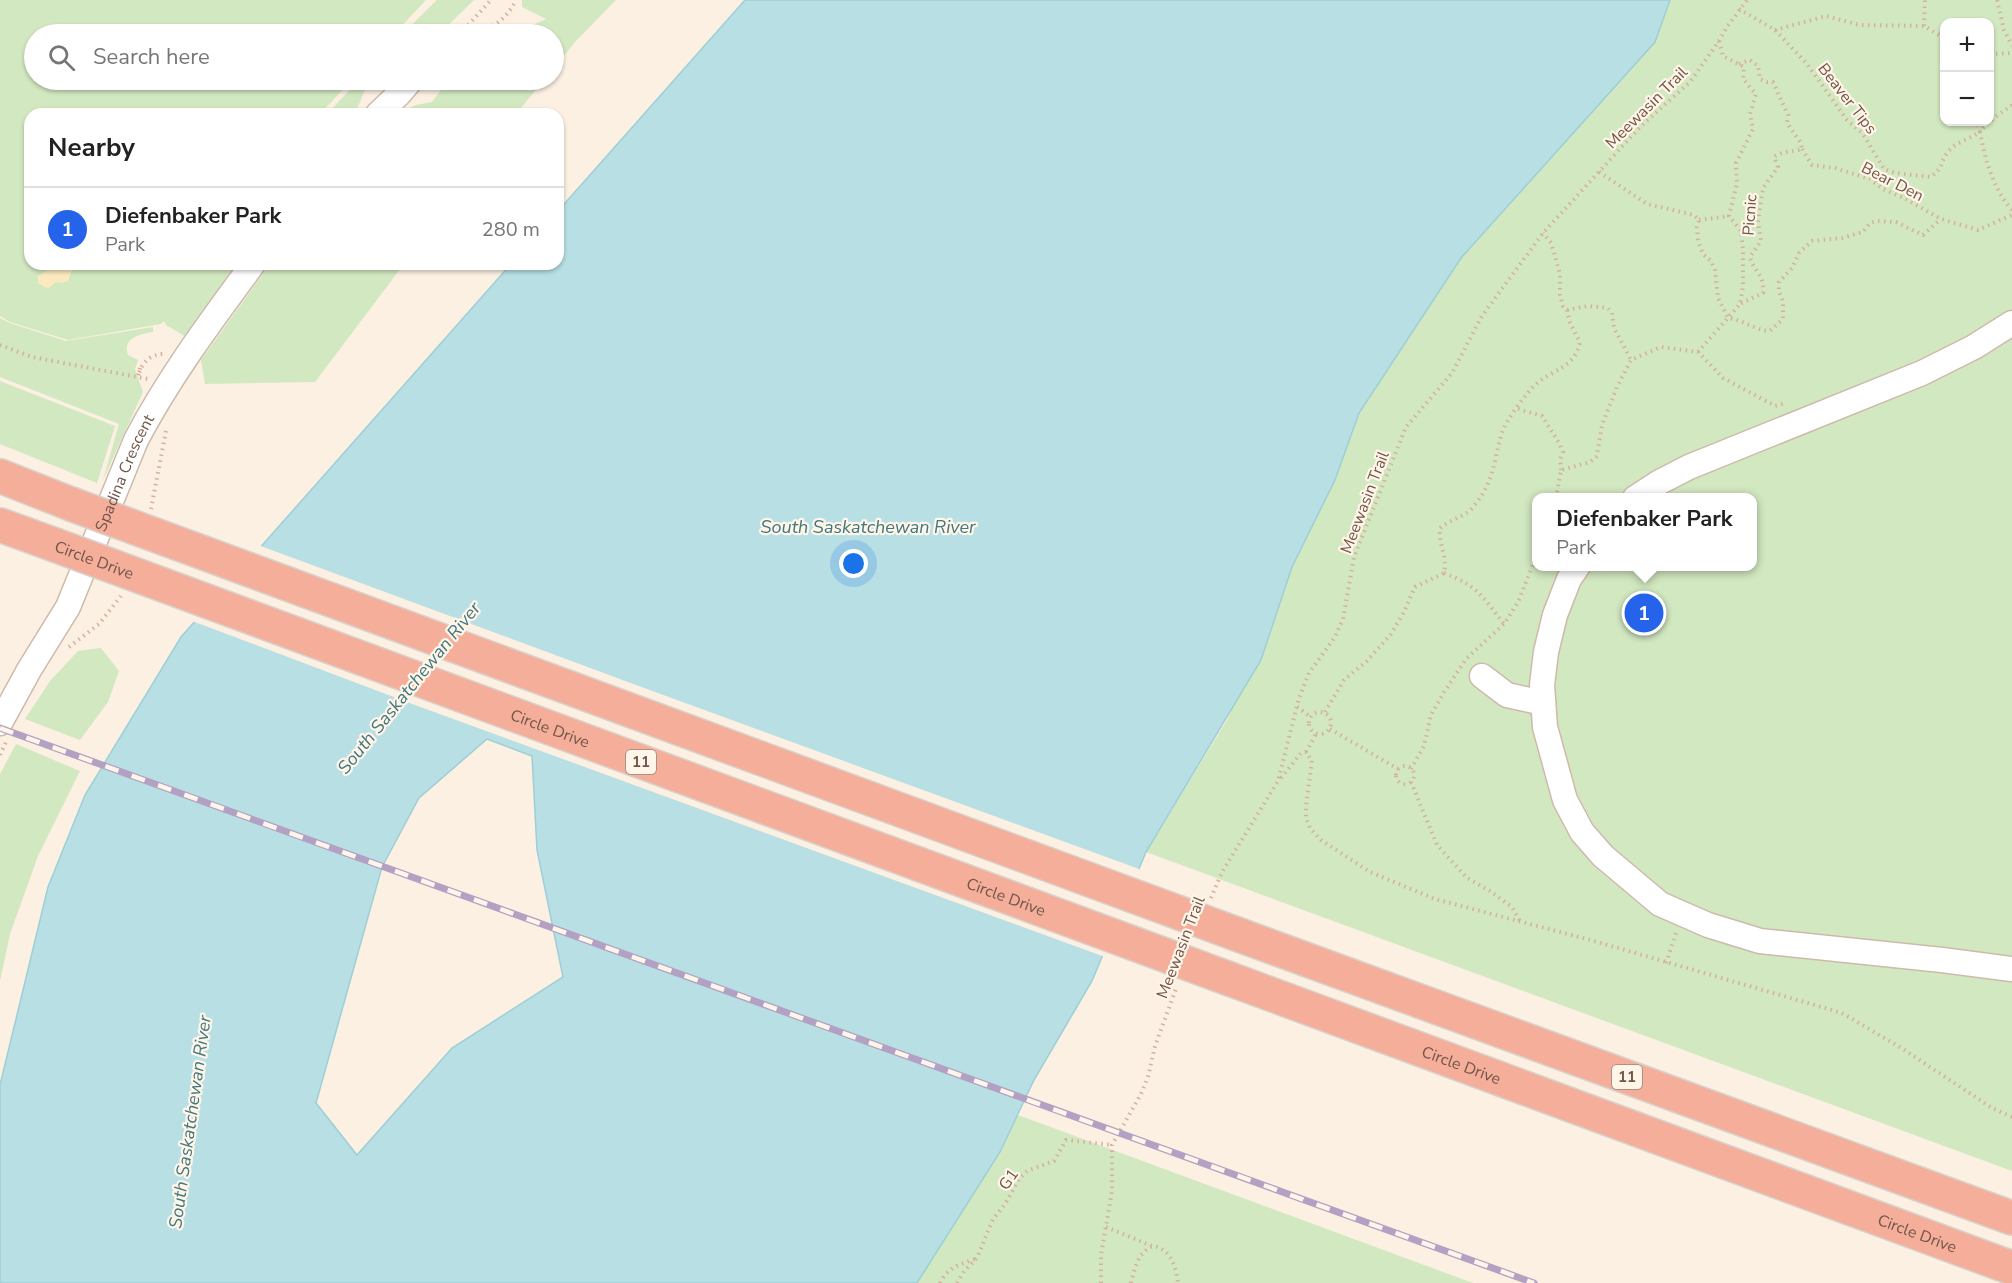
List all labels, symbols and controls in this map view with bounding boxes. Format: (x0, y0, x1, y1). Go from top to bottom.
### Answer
map controls (1940, 18, 1994, 126)
button: + (1940, 18, 1994, 72)
search box (24, 24, 564, 90)
icon: search (45, 41, 78, 74)
text: Search here (93, 42, 210, 72)
street label: Beaver Tips (1813, 59, 1882, 139)
street label: Meewasin Trail (1601, 62, 1693, 154)
button: − (1940, 72, 1994, 126)
text: Nearby (48, 130, 135, 165)
street label: Bear Den (1858, 157, 1927, 207)
street label: Picnic (1738, 193, 1762, 237)
text: Diefenbaker Park (105, 201, 281, 231)
text: 1 (62, 216, 74, 243)
text: 280 m (482, 216, 540, 243)
text: Park (105, 231, 145, 258)
street label: Spadina Crescent (90, 410, 160, 535)
street label: Meewasin Trail (1335, 448, 1395, 557)
popup (1532, 493, 1757, 571)
text: Diefenbaker Park (1556, 504, 1733, 534)
water label: South Saskatchewan River (761, 515, 976, 539)
text: Park (1556, 534, 1596, 561)
street label: Circle Drive (51, 536, 137, 585)
your location (839, 549, 868, 578)
pin: 1 (1624, 590, 1664, 636)
water label: South Saskatchewan River (332, 596, 486, 779)
street label: Circle Drive (507, 704, 593, 754)
road number: 11 (626, 750, 656, 774)
street label: Circle Drive (963, 873, 1048, 922)
street label: Meewasin Trail (1151, 893, 1211, 1002)
water label: South Saskatchewan River (163, 1013, 217, 1230)
street label: Circle Drive (1419, 1041, 1504, 1090)
road number: 11 (1612, 1065, 1642, 1089)
street label: G1 (994, 1165, 1024, 1195)
street label: Circle Drive (1874, 1209, 1960, 1259)

